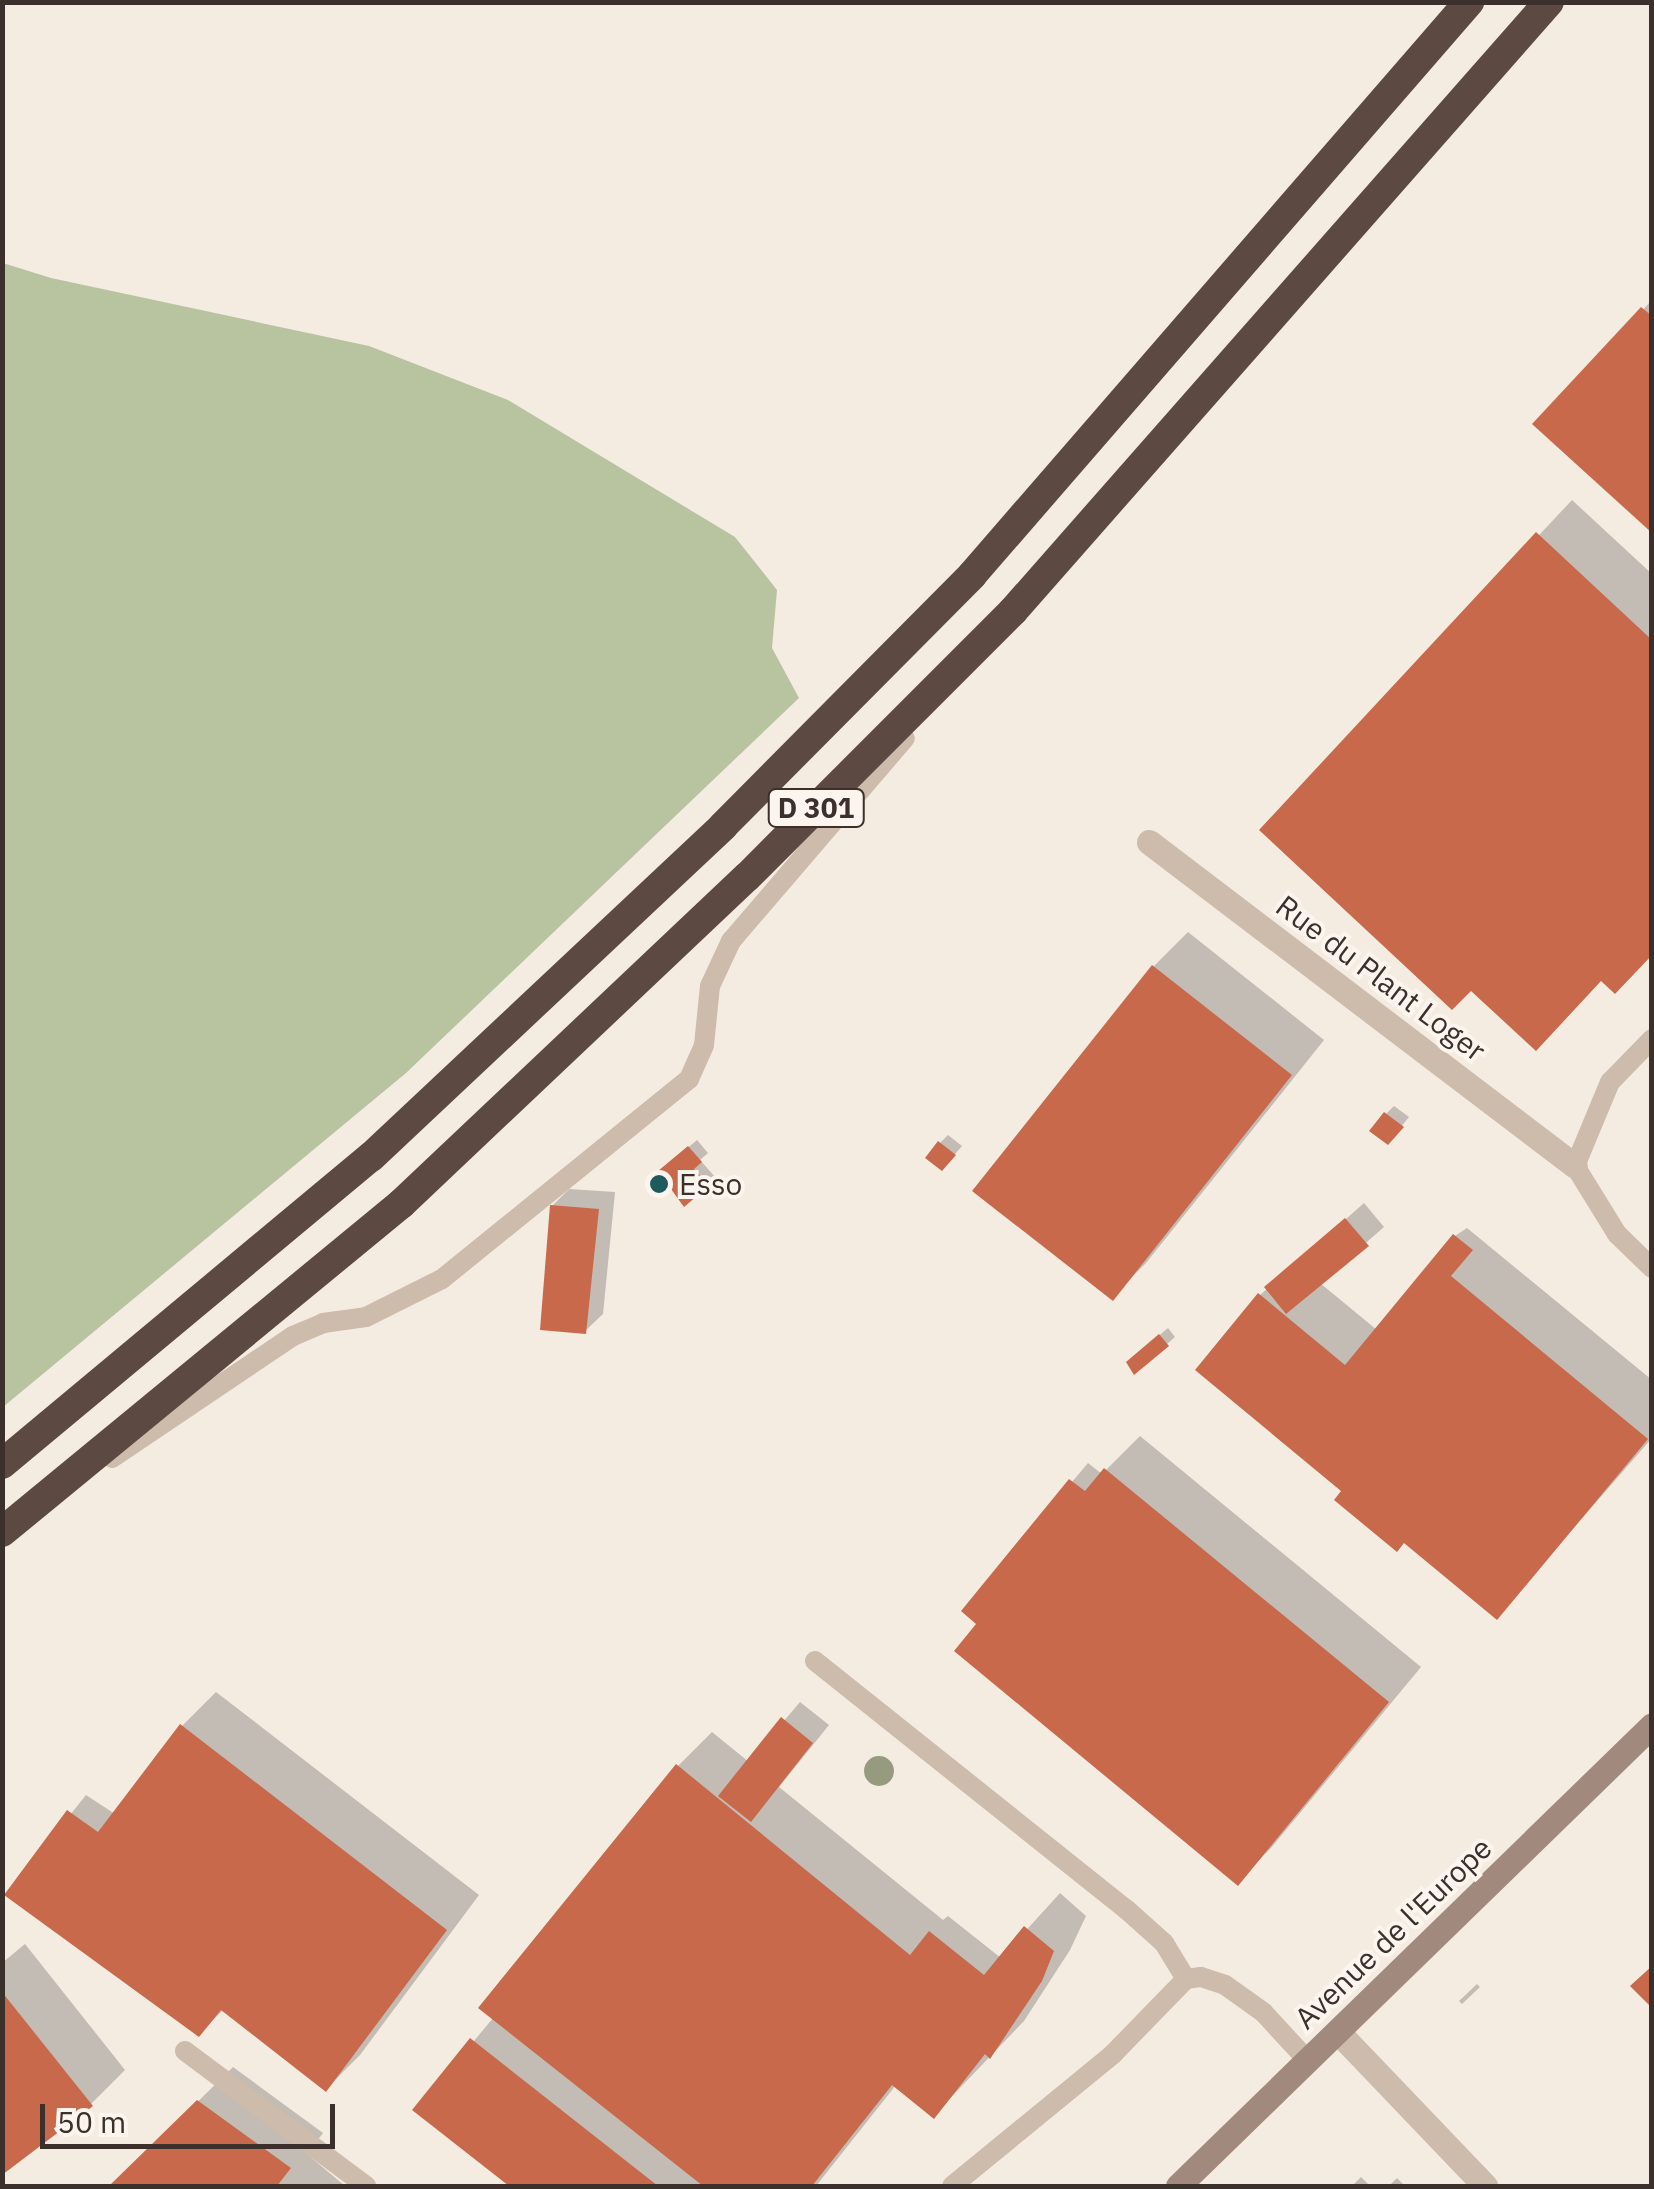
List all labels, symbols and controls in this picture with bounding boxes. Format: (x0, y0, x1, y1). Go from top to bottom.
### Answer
road number: D 301 (766, 785, 866, 831)
street label: Rue du Plant Loger (1269, 887, 1493, 1069)
place label: Esso (679, 1166, 742, 1202)
marker: Esso (648, 1173, 670, 1195)
street label: Avenue de l'Europe (1287, 1830, 1499, 2036)
scale bar (45, 2084, 340, 2146)
text: 50 m (57, 2102, 126, 2141)

